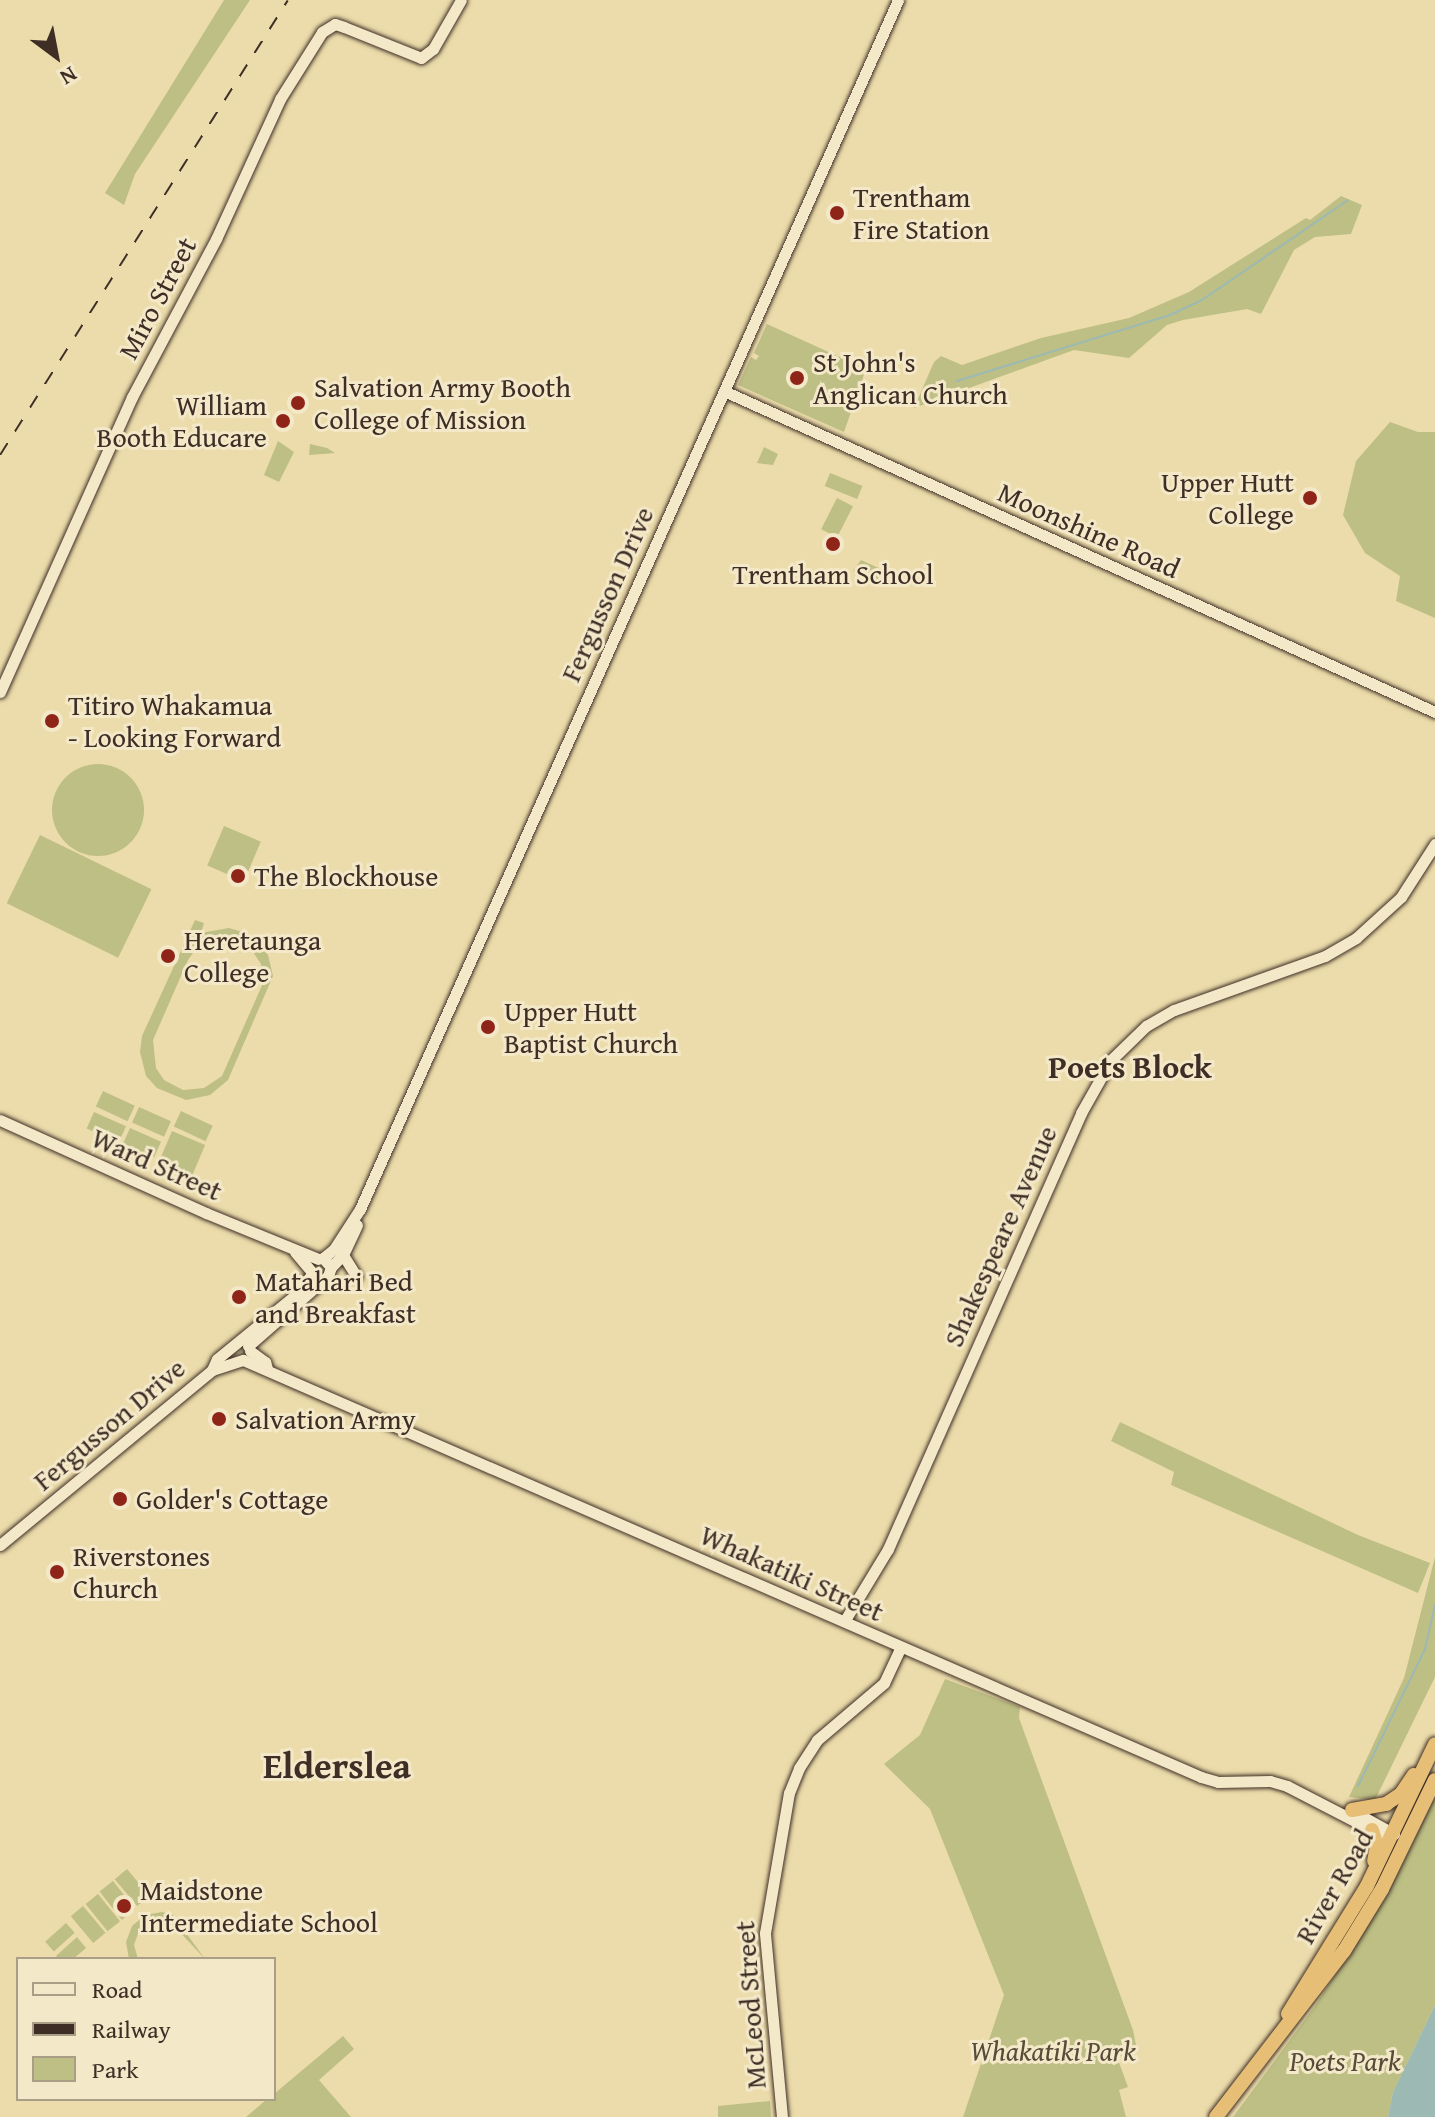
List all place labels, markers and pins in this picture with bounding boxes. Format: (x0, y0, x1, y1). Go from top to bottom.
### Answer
place label: Trentham Fire Station (853, 180, 989, 246)
marker: Trentham Fire Station (828, 204, 846, 222)
place label: St John's Anglican Church (813, 345, 1008, 411)
marker: St John's Anglican Church (788, 369, 806, 387)
place label: Salvation Army Booth College of Mission (314, 370, 571, 436)
place label: William Booth Educare (97, 388, 267, 454)
marker: Salvation Army Booth College of Mission (289, 394, 307, 412)
marker: William Booth Educare (274, 412, 292, 430)
place label: Upper Hutt College (1161, 465, 1294, 531)
marker: Upper Hutt College (1301, 489, 1319, 507)
marker: Trentham School (824, 535, 842, 553)
place label: Trentham School (732, 557, 934, 591)
place label: Titiro Whakamua - Looking Forward (68, 688, 281, 754)
marker: Titiro Whakamua - Looking Forward (43, 712, 61, 730)
place label: The Blockhouse (254, 859, 438, 893)
marker: The Blockhouse (229, 867, 247, 885)
place label: Heretaunga College (184, 923, 321, 989)
marker: Heretaunga College (159, 947, 177, 965)
place label: Upper Hutt Baptist Church (504, 994, 678, 1060)
marker: Upper Hutt Baptist Church (479, 1018, 497, 1036)
place label: Matahari Bed and Breakfast (255, 1264, 416, 1330)
marker: Matahari Bed and Breakfast (230, 1288, 248, 1306)
place label: Salvation Army (235, 1402, 416, 1436)
marker: Salvation Army (210, 1410, 228, 1428)
place label: Golder's Cottage (136, 1482, 328, 1516)
marker: Golder's Cottage (111, 1490, 129, 1508)
place label: Riverstones Church (73, 1539, 210, 1605)
marker: Riverstones Church (48, 1563, 66, 1581)
place label: Maidstone Intermediate School (140, 1873, 378, 1939)
marker: Maidstone Intermediate School (115, 1897, 133, 1915)

